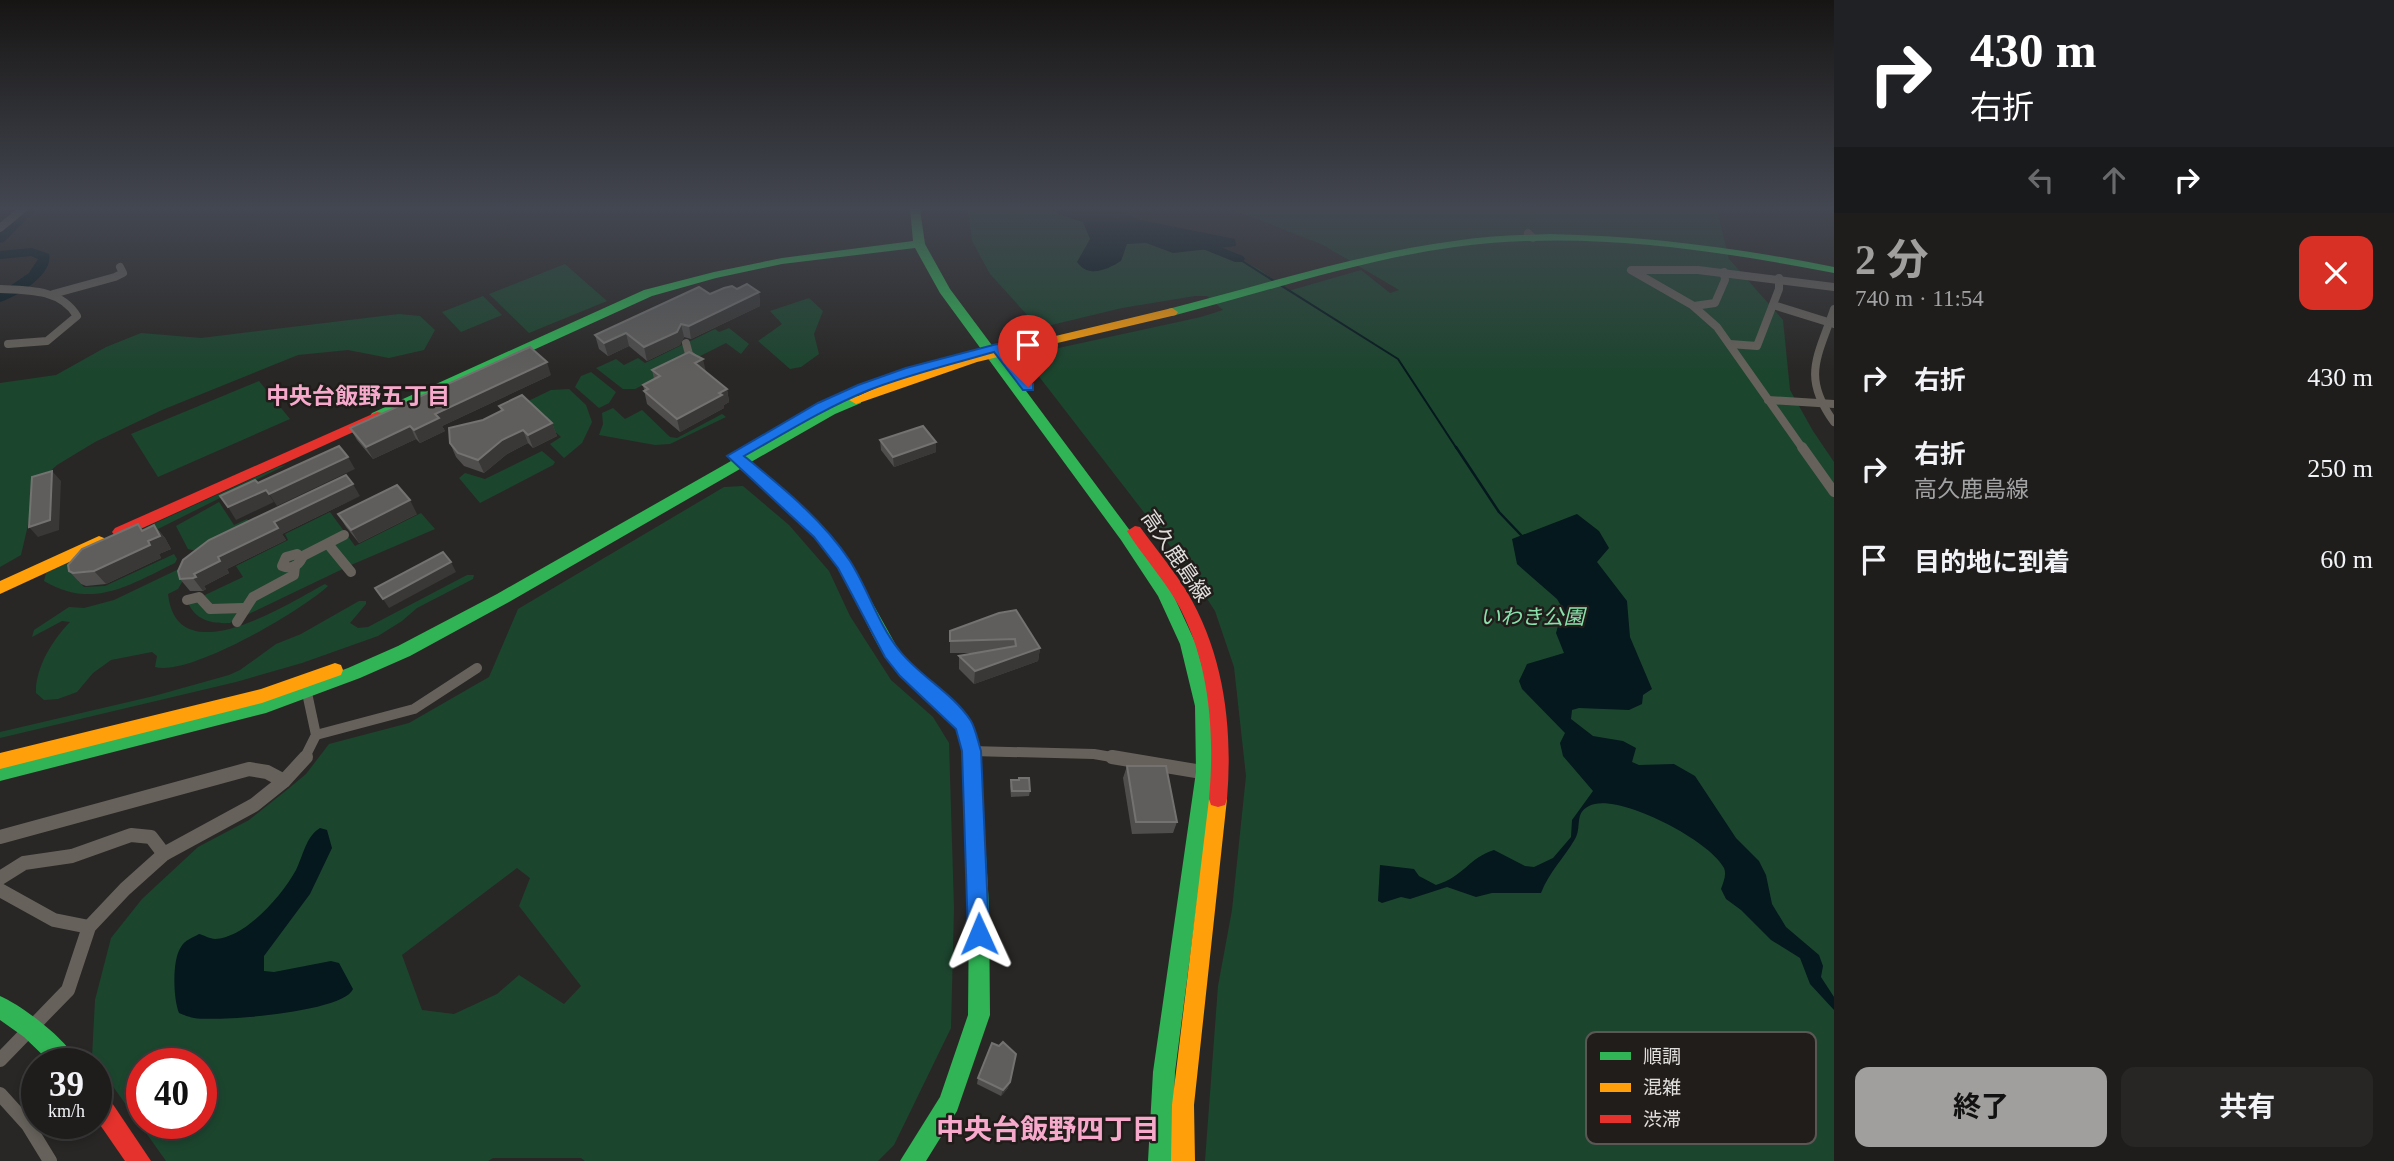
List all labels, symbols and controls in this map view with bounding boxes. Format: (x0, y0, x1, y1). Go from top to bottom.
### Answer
text: 430 m (1970, 23, 2097, 78)
icon: right (1855, 28, 1946, 119)
text: 右折 (1970, 89, 2034, 125)
icon: left (2022, 161, 2060, 199)
icon: ahead (2095, 161, 2133, 199)
icon: right (2168, 161, 2206, 199)
button: close (2299, 236, 2373, 310)
text: 2 分 (1855, 237, 1929, 283)
text: 740 m · 11:54 (1855, 286, 1984, 311)
pin (998, 315, 1058, 387)
icon: arrive (1009, 326, 1047, 364)
icon: right (1855, 359, 1893, 397)
text: 430 m (2307, 363, 2373, 392)
text: 右折 (1914, 366, 1966, 395)
district label: 中央台飯野五丁目 (266, 384, 450, 409)
text: 右折 (1914, 440, 1966, 469)
icon: right (1855, 450, 1893, 488)
text: 250 m (2307, 454, 2373, 483)
text: 高久鹿島線 (1914, 477, 2029, 502)
street label: 高久鹿島線 (1137, 506, 1215, 606)
icon: arrive (1855, 541, 1893, 579)
text: 60 m (2320, 545, 2373, 574)
text: 目的地に到着 (1914, 548, 2070, 577)
park label: いわき公園 (1480, 605, 1587, 629)
position arrow (942, 897, 1016, 971)
legend (1586, 1032, 1816, 1144)
text: 順調 (1643, 1046, 1681, 1067)
speed limit sign: 40 (126, 1048, 217, 1139)
text: 39 (49, 1065, 84, 1104)
button: 終了 (1855, 1067, 2107, 1147)
button: 共有 (2121, 1067, 2373, 1147)
text: 混雑 (1643, 1077, 1681, 1098)
text: km/h (48, 1101, 85, 1121)
text: 渋滞 (1643, 1109, 1681, 1130)
district label: 中央台飯野四丁目 (936, 1114, 1160, 1145)

